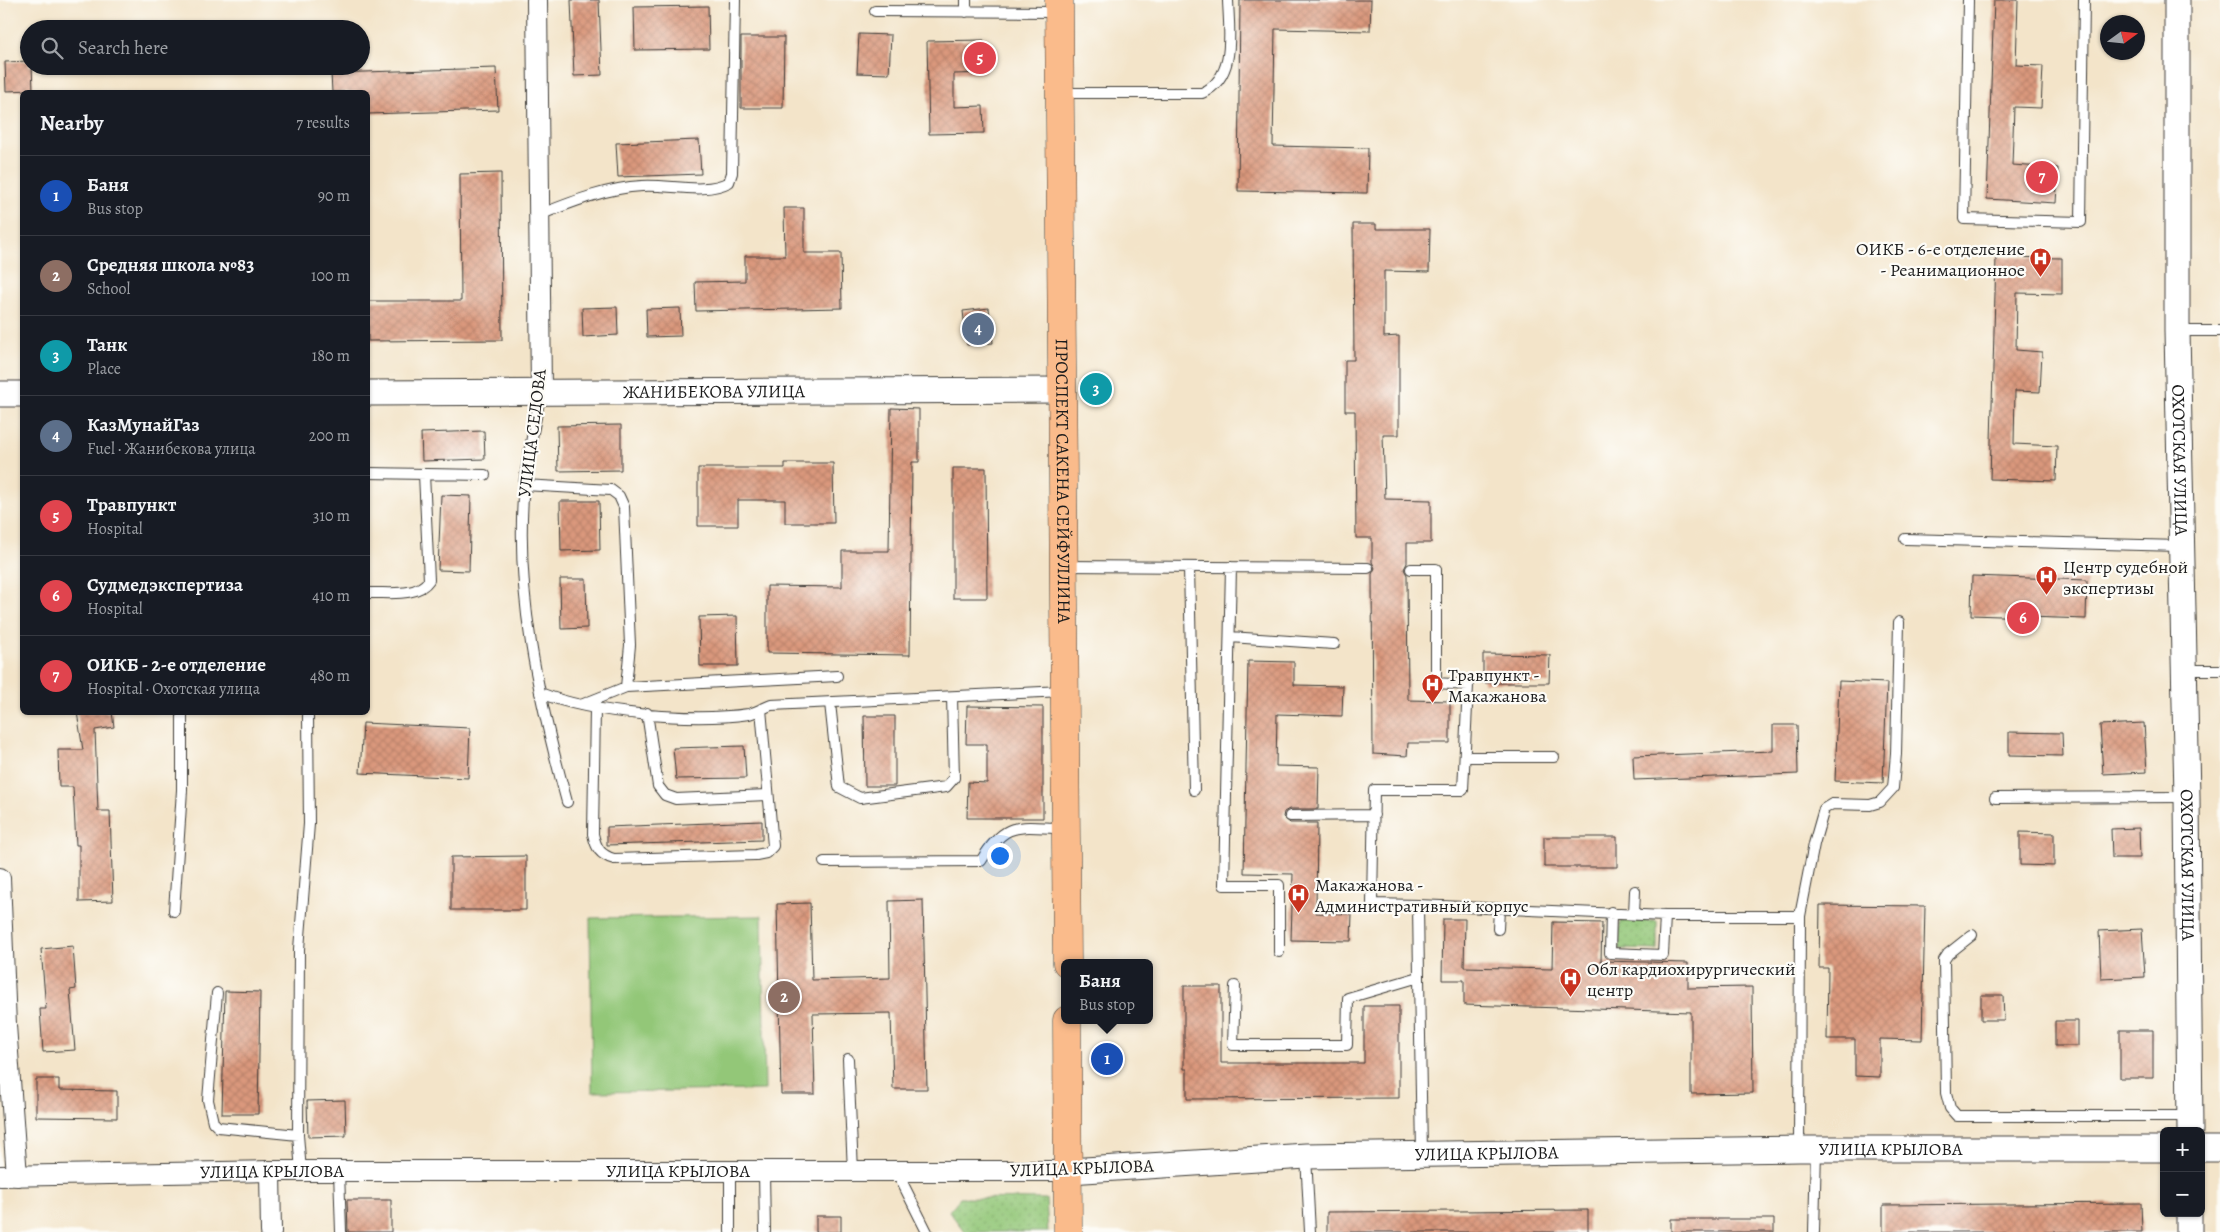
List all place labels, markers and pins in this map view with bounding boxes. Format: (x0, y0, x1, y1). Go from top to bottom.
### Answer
pin: 5 (964, 39, 996, 77)
pin: 7 (2026, 158, 2058, 196)
place label: ОИКБ - 6-е отделение - Реанимационное (1856, 237, 2025, 282)
hospital icon: ОИКБ - 6-е отделение - Реанимационное (2029, 247, 2053, 278)
pin: 4 (962, 310, 994, 348)
pin: 3 (1080, 370, 1112, 408)
place label: Центр судебной экспертизы (2063, 555, 2188, 600)
hospital icon: Центр судебной экспертизы (2035, 565, 2059, 596)
pin: 6 (2007, 599, 2039, 637)
place label: Травпункт - Макажанова (1448, 663, 1547, 708)
hospital icon: Травпункт - Макажанова (1420, 673, 1444, 704)
place label: Макажанова - Административный корпус (1314, 873, 1529, 918)
hospital icon: Макажанова - Административный корпус (1287, 883, 1311, 914)
place label: Обл кардиохирургический центр (1587, 957, 1796, 1002)
hospital icon: Обл кардиохирургический центр (1559, 967, 1583, 998)
pin: 2 (768, 978, 800, 1016)
pin: 1 (1091, 1040, 1123, 1078)

